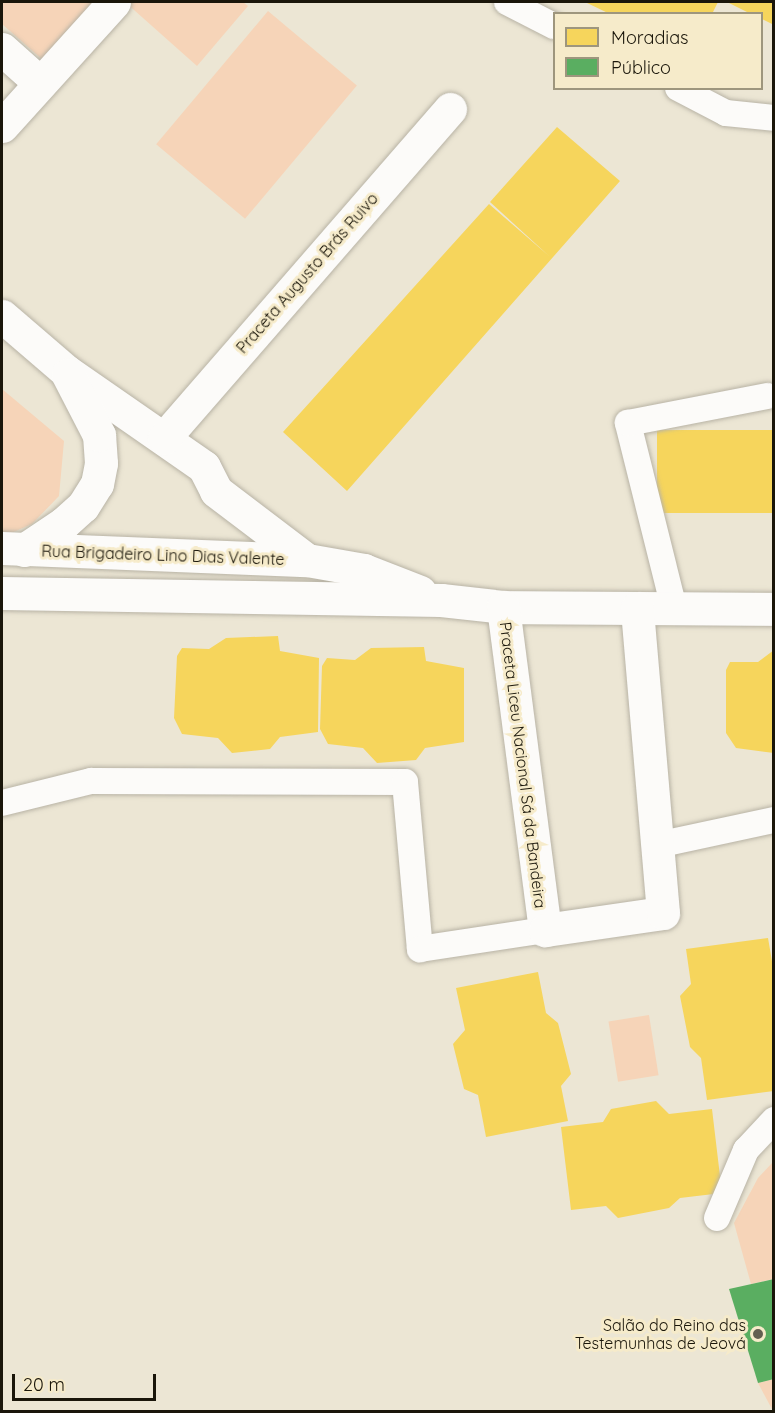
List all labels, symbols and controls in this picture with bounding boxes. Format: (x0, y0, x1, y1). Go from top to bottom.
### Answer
legend (553, 12, 763, 90)
text: Moradias (611, 26, 689, 49)
text: Público (611, 56, 671, 79)
street label: Praceta Augusto Brás Ruivo (232, 189, 382, 357)
street label: Rua Brigadeiro Lino Dias Valente (41, 541, 285, 569)
street label: Praceta Liceu Nacional Sá da Bandeira (496, 621, 550, 909)
place label: Salão do Reino das Testemunhas de Jeová (575, 1315, 746, 1353)
marker: Salão do Reino das Testemunhas de Jeová (751, 1327, 765, 1341)
scale bar (15, 1362, 159, 1400)
text: 20 m (23, 1373, 65, 1396)

